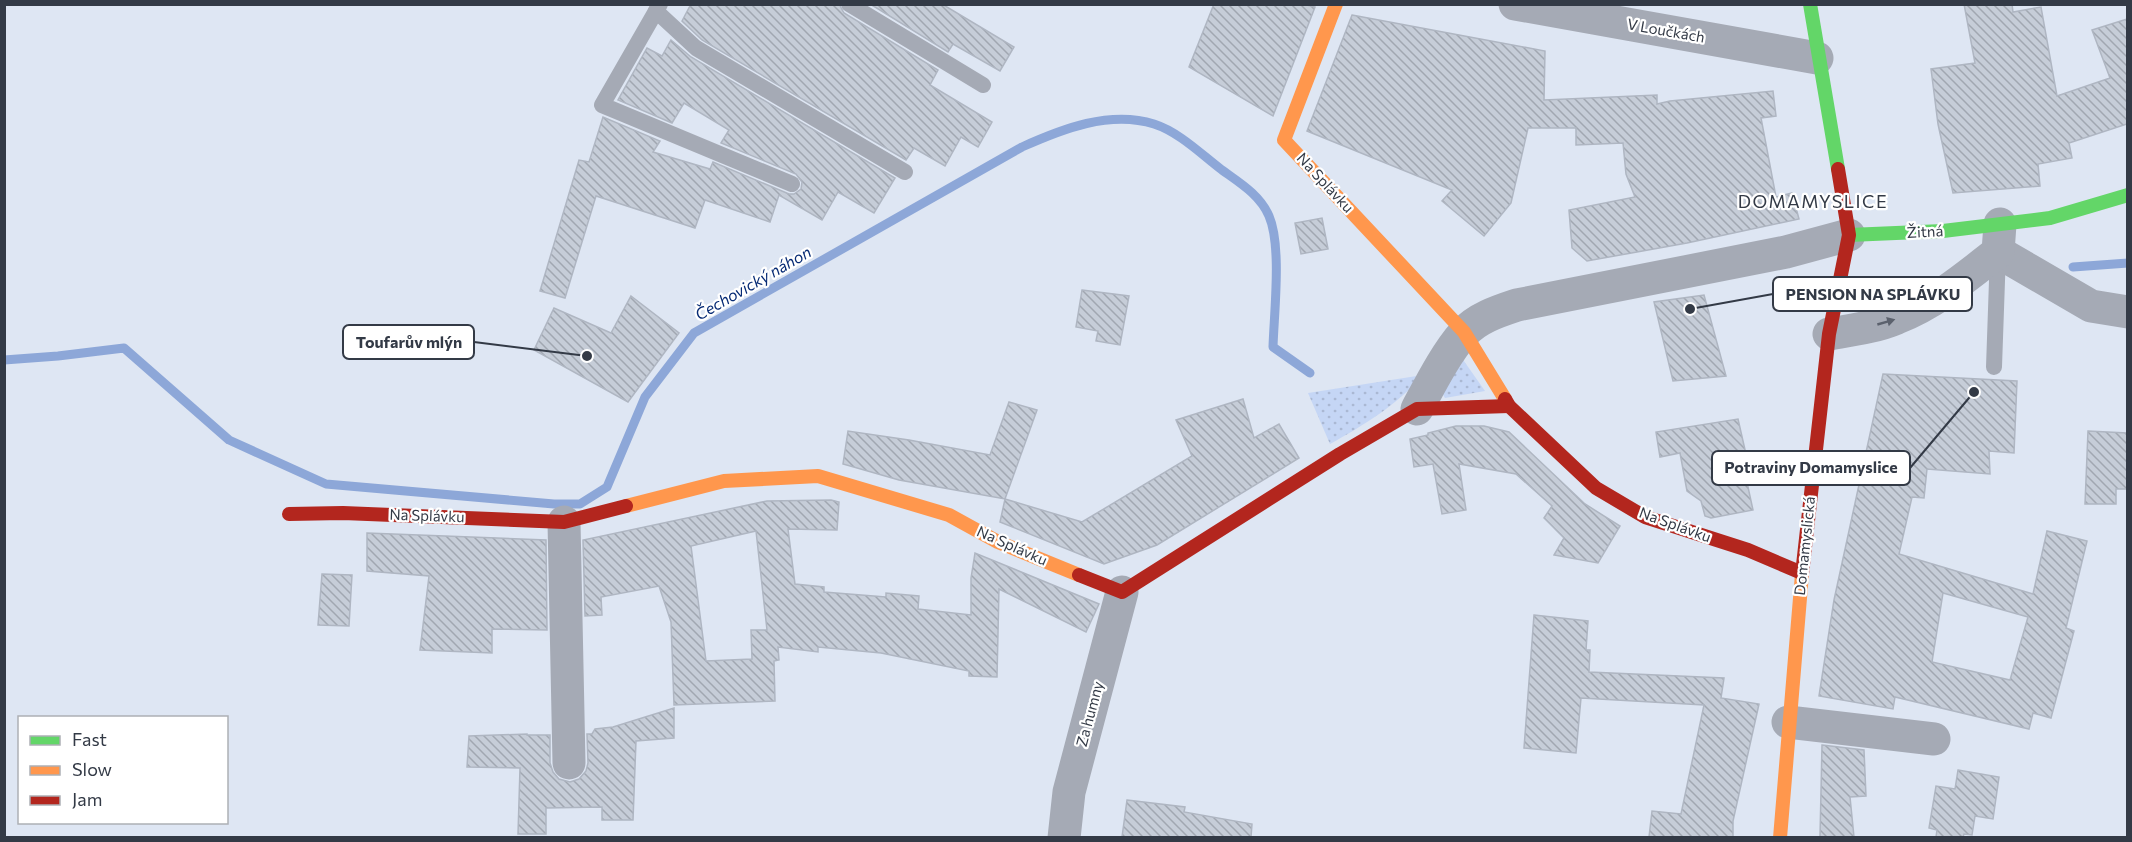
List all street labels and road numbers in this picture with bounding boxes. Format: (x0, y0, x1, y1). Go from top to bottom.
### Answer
street label: V Loučkách (1626, 14, 1706, 46)
street label: Na Splávku (1293, 149, 1358, 216)
street label: Žitná (1906, 220, 1944, 241)
street label: Domamyslická (1790, 496, 1818, 596)
street label: Na Splávku (1637, 503, 1714, 545)
street label: Na Splávku (389, 505, 465, 525)
street label: Na Splávku (974, 522, 1050, 569)
street label: Za humny (1072, 679, 1106, 748)

